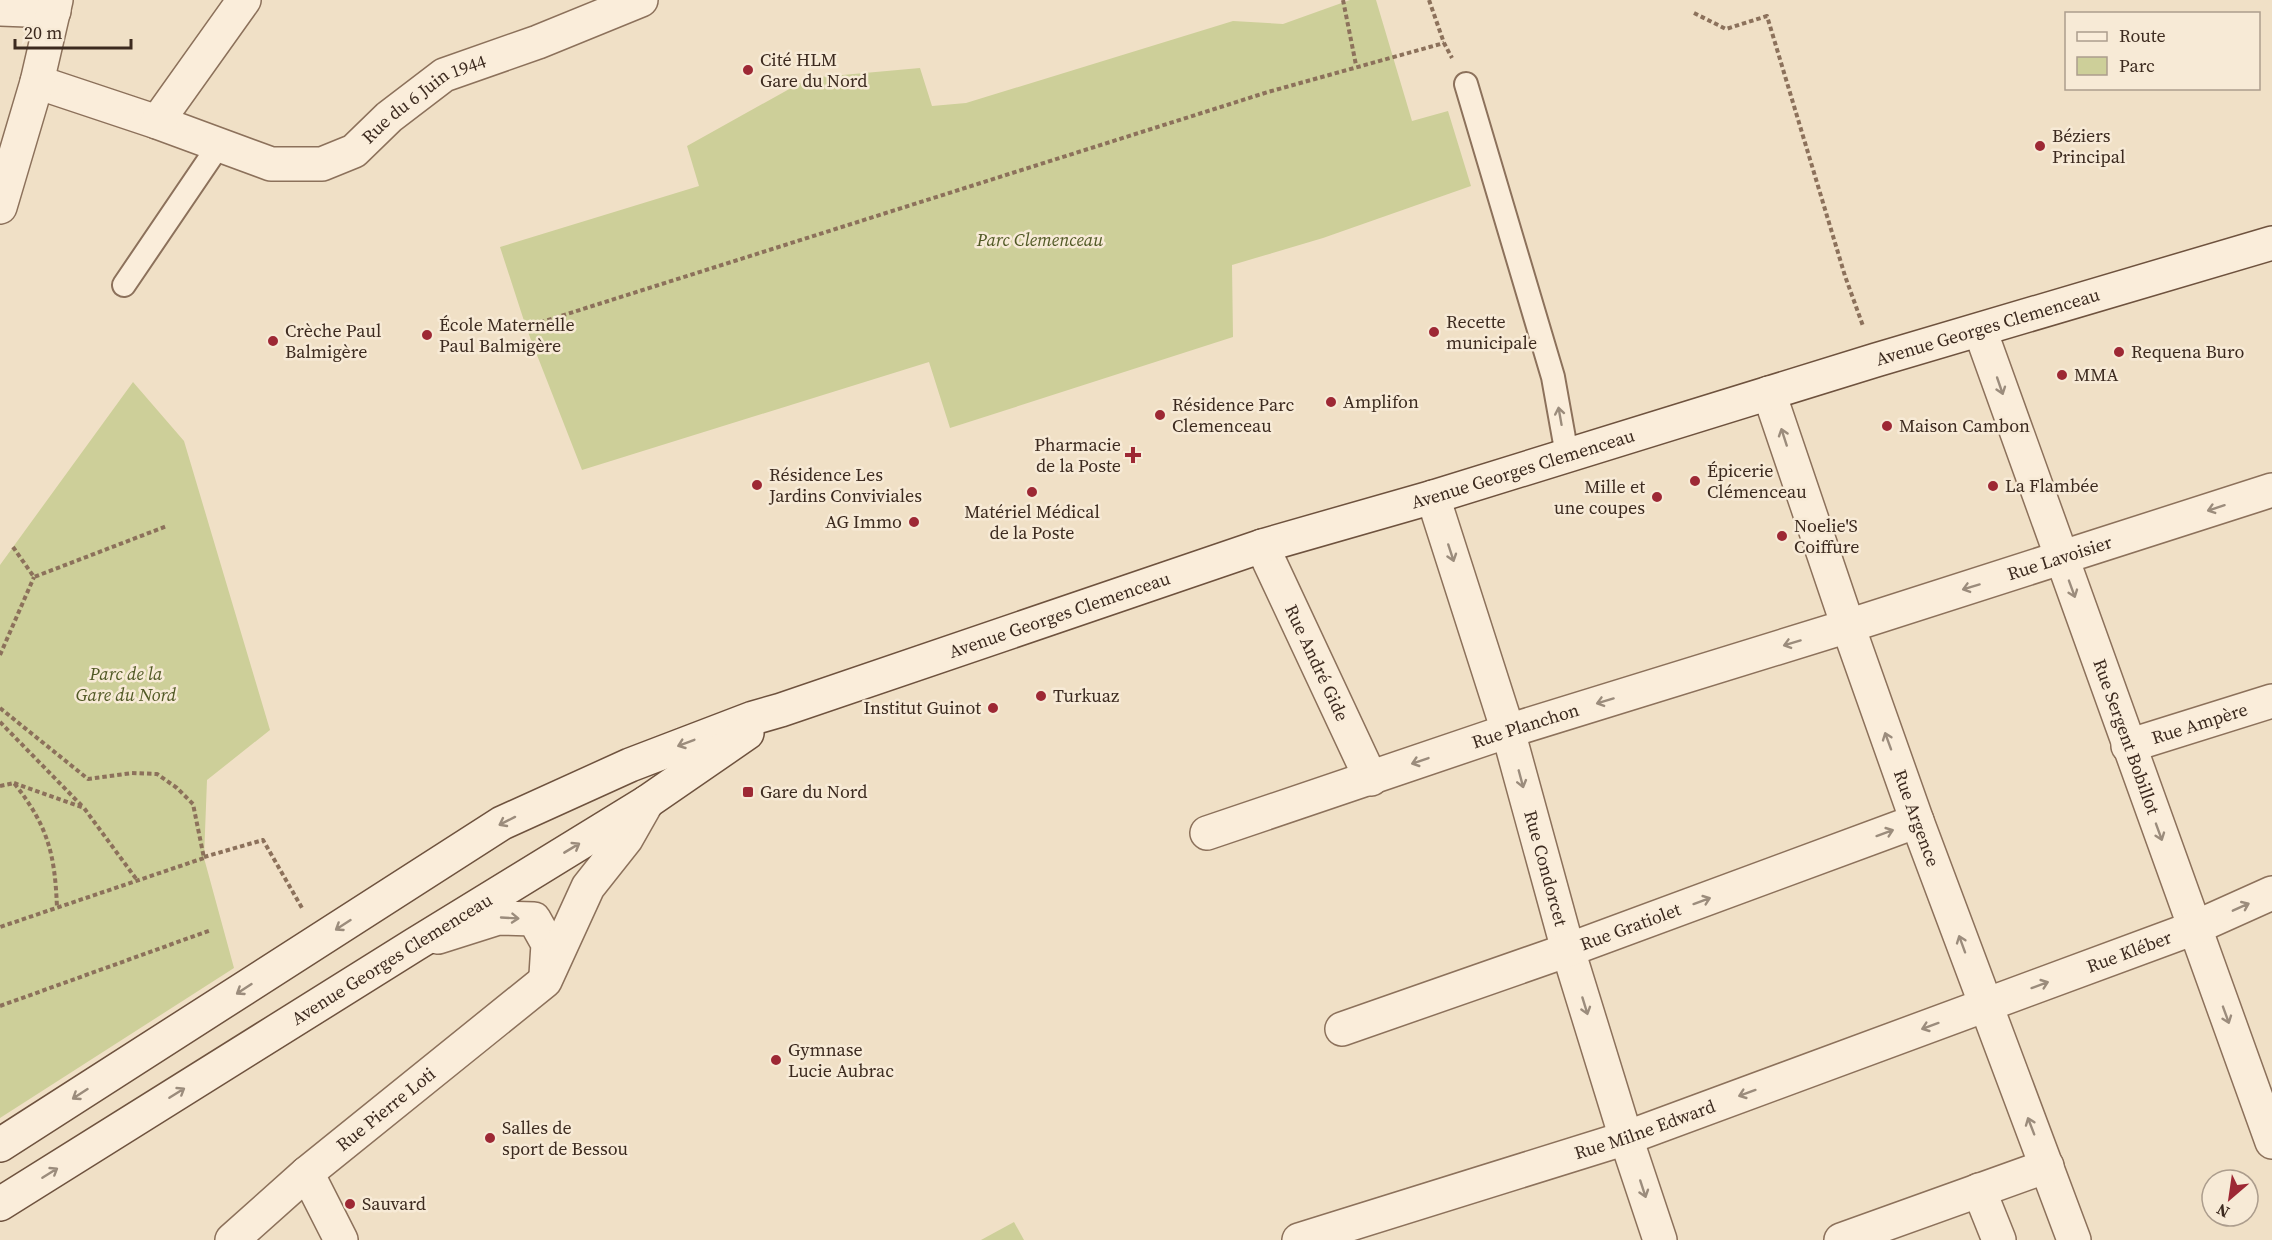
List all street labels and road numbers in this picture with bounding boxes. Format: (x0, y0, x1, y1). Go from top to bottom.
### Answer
street label: Rue du 6 Juin 1944 (356, 48, 489, 149)
street label: Avenue Georges Clemenceau (1873, 282, 2102, 371)
street label: Avenue Georges Clemenceau (1408, 422, 1637, 515)
street label: Rue Lavoisier (2004, 529, 2116, 586)
street label: Avenue Georges Clemenceau (945, 565, 1173, 664)
street label: Rue André Gide (1279, 600, 1355, 725)
street label: Rue Sergent Bobillot (2087, 655, 2166, 818)
street label: Rue Ampère (2148, 696, 2251, 750)
street label: Rue Planchon (1468, 697, 1582, 754)
street label: Rue Argence (1888, 766, 1946, 870)
street label: Rue Condorcet (1518, 807, 1574, 929)
street label: Avenue Georges Clemenceau (286, 887, 497, 1031)
street label: Rue Gratiolet (1576, 896, 1684, 956)
street label: Rue Kléber (2083, 924, 2175, 979)
street label: Rue Pierre Loti (331, 1061, 440, 1157)
street label: Rue Milne Edward (1571, 1093, 1719, 1165)

